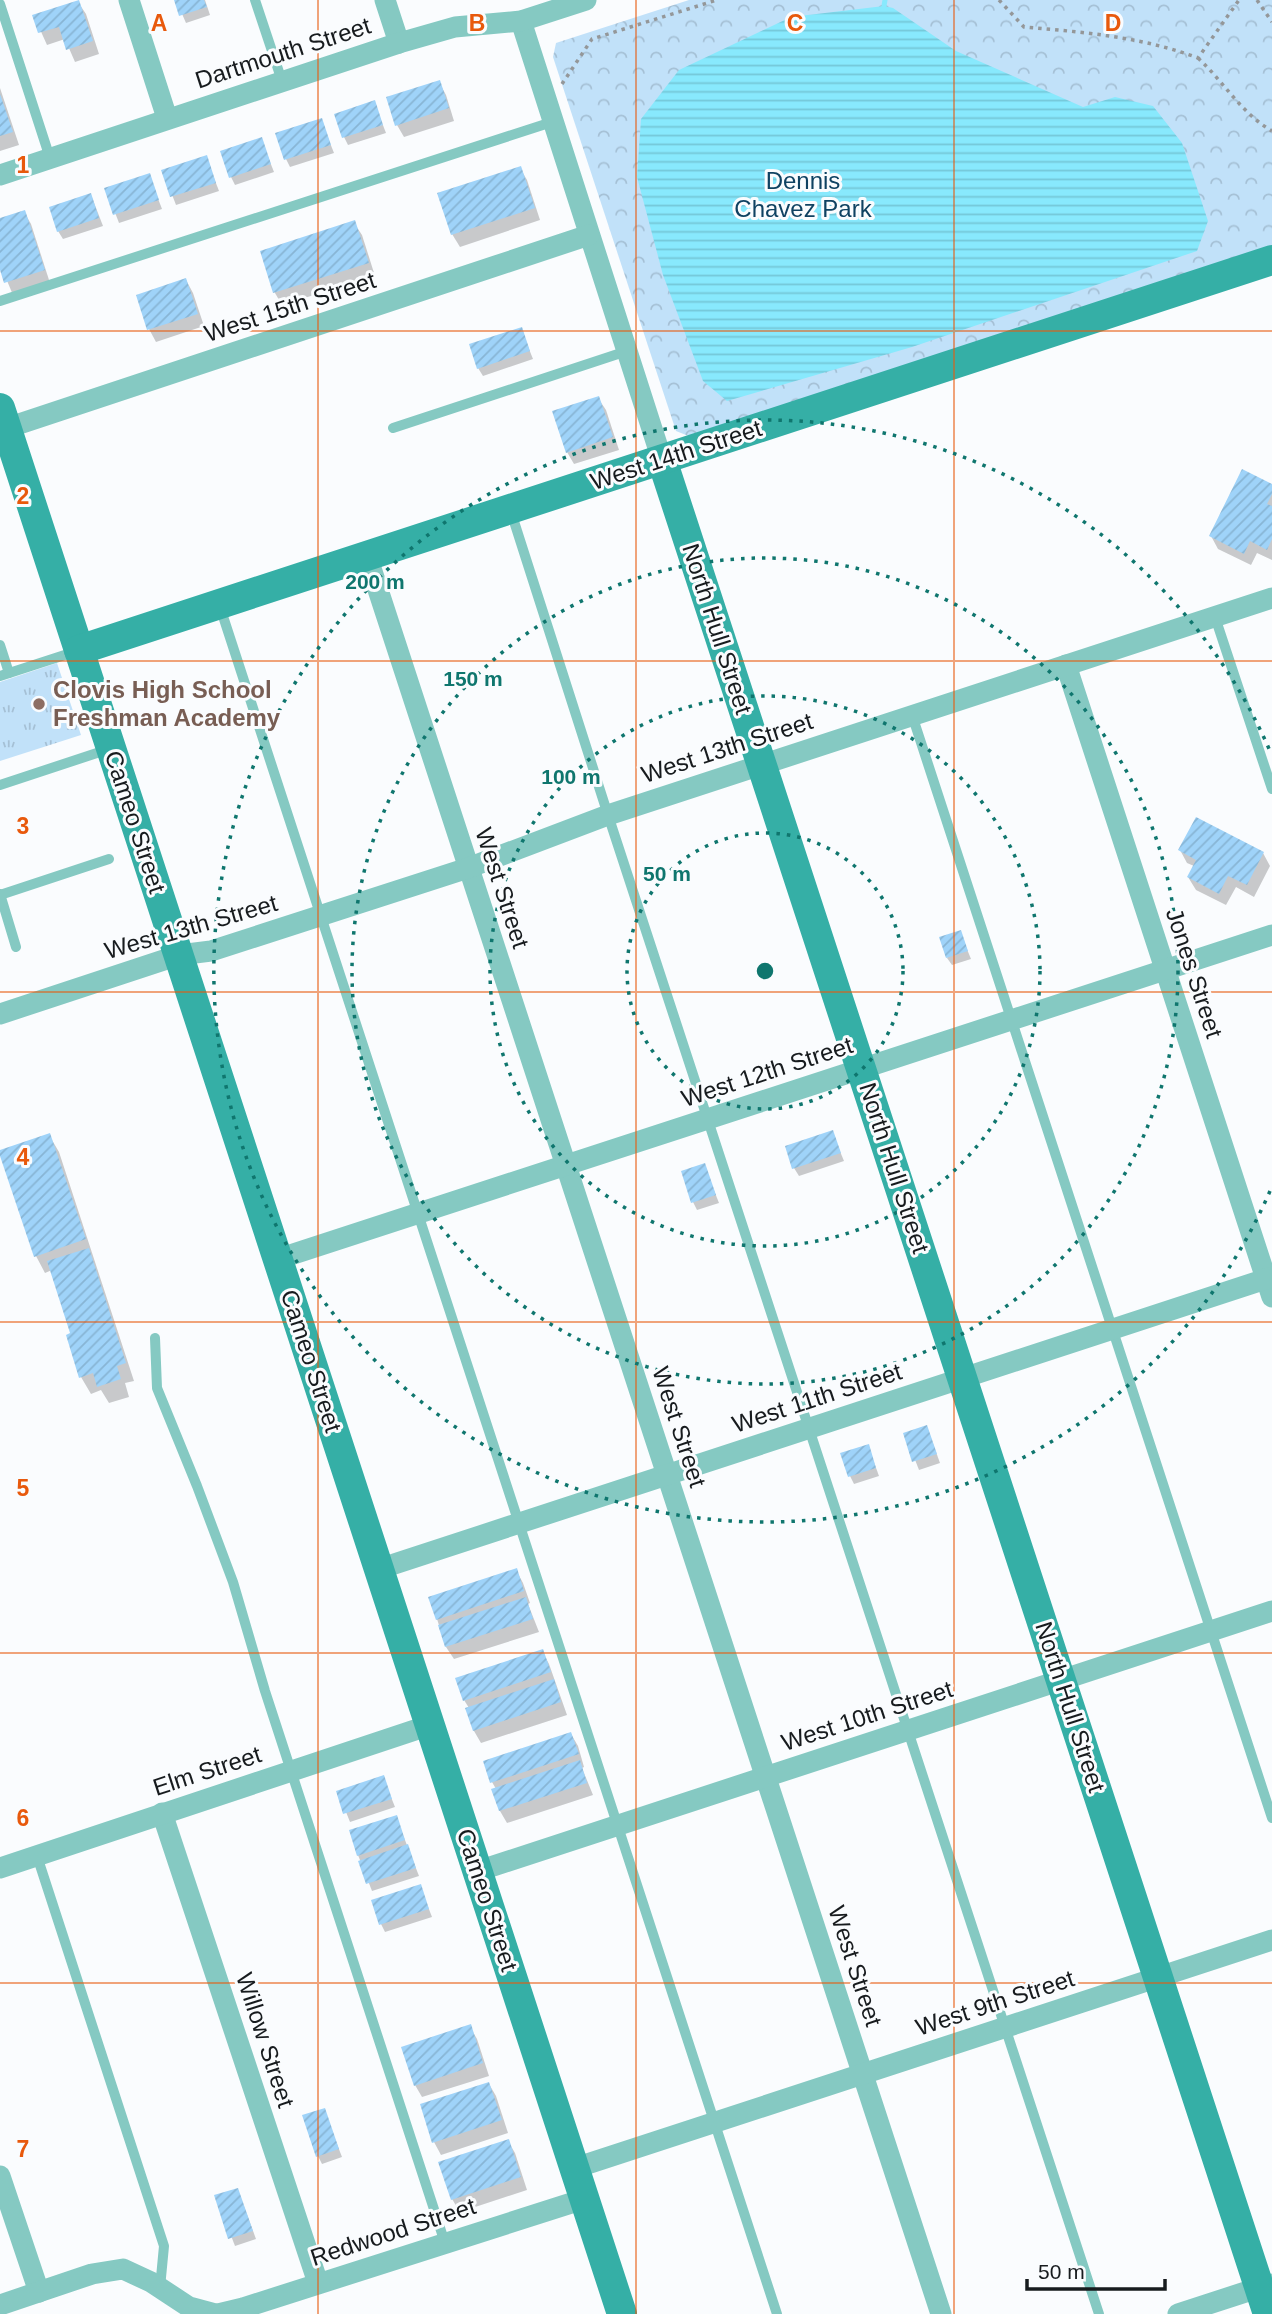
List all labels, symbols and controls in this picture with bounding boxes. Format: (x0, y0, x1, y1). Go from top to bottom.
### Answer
text: A (151, 10, 167, 36)
text: B (469, 10, 485, 36)
text: C (787, 10, 803, 36)
text: D (1105, 10, 1121, 36)
street label: Dartmouth Street (192, 11, 374, 94)
text: 1 (17, 152, 30, 178)
park label: Dennis Chavez Park (734, 167, 873, 222)
street label: West 15th Street (201, 266, 379, 347)
street label: West 14th Street (587, 414, 765, 495)
text: 2 (17, 483, 29, 509)
street label: North Hull Street (677, 540, 758, 718)
text: 200 m (345, 570, 405, 593)
text: 150 m (443, 667, 503, 690)
place label: Clovis High School Freshman Academy (53, 676, 281, 731)
marker: Clovis High School Freshman Academy (31, 696, 47, 712)
street label: West 13th Street (638, 707, 816, 788)
street label: Cameo Street (100, 747, 171, 897)
text: 100 m (541, 765, 601, 788)
text: 3 (17, 813, 29, 839)
street label: West Street (470, 824, 535, 952)
text: 50 m (643, 862, 691, 885)
street label: West 13th Street (101, 889, 281, 964)
street label: Jones Street (1161, 905, 1228, 1041)
centre of rings (753, 959, 777, 983)
street label: West 12th Street (678, 1031, 856, 1112)
street label: North Hull Street (854, 1079, 935, 1257)
text: 4 (17, 1144, 30, 1170)
street label: Cameo Street (276, 1286, 347, 1436)
street label: West 11th Street (729, 1357, 905, 1438)
street label: West Street (647, 1363, 712, 1491)
text: 5 (17, 1475, 30, 1501)
street label: North Hull Street (1030, 1618, 1111, 1796)
street label: West 10th Street (778, 1675, 956, 1756)
street label: Elm Street (149, 1740, 265, 1801)
text: 6 (17, 1805, 29, 1831)
street label: Cameo Street (452, 1825, 523, 1975)
street label: West Street (823, 1902, 888, 2030)
street label: West 9th Street (912, 1964, 1078, 2041)
street label: Willow Street (231, 1969, 300, 2111)
text: 7 (17, 2136, 29, 2162)
street label: Redwood Street (307, 2192, 479, 2271)
scale bar (1027, 2248, 1165, 2292)
text: 50 m (1038, 2260, 1085, 2283)

